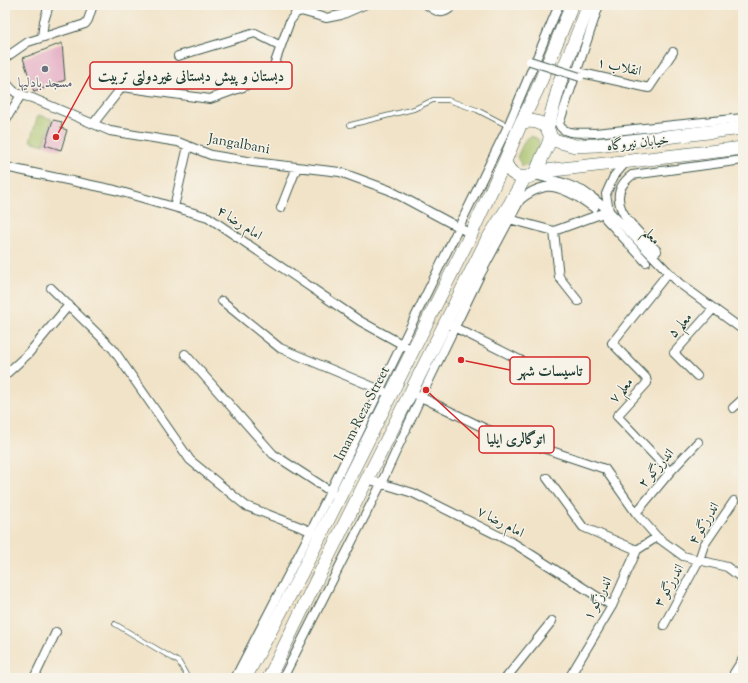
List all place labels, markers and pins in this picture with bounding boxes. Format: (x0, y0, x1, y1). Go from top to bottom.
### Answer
callout: دبستان و پیش دبستانی غیردولتی تربیت (90, 62, 292, 89)
marker: مسجد بادلیها (40, 64, 50, 74)
place label: مسجد بادلیها (18, 74, 72, 94)
callout: تاسیسات شهر (510, 357, 590, 384)
callout: اتوگالری ایلیا (479, 426, 554, 453)

